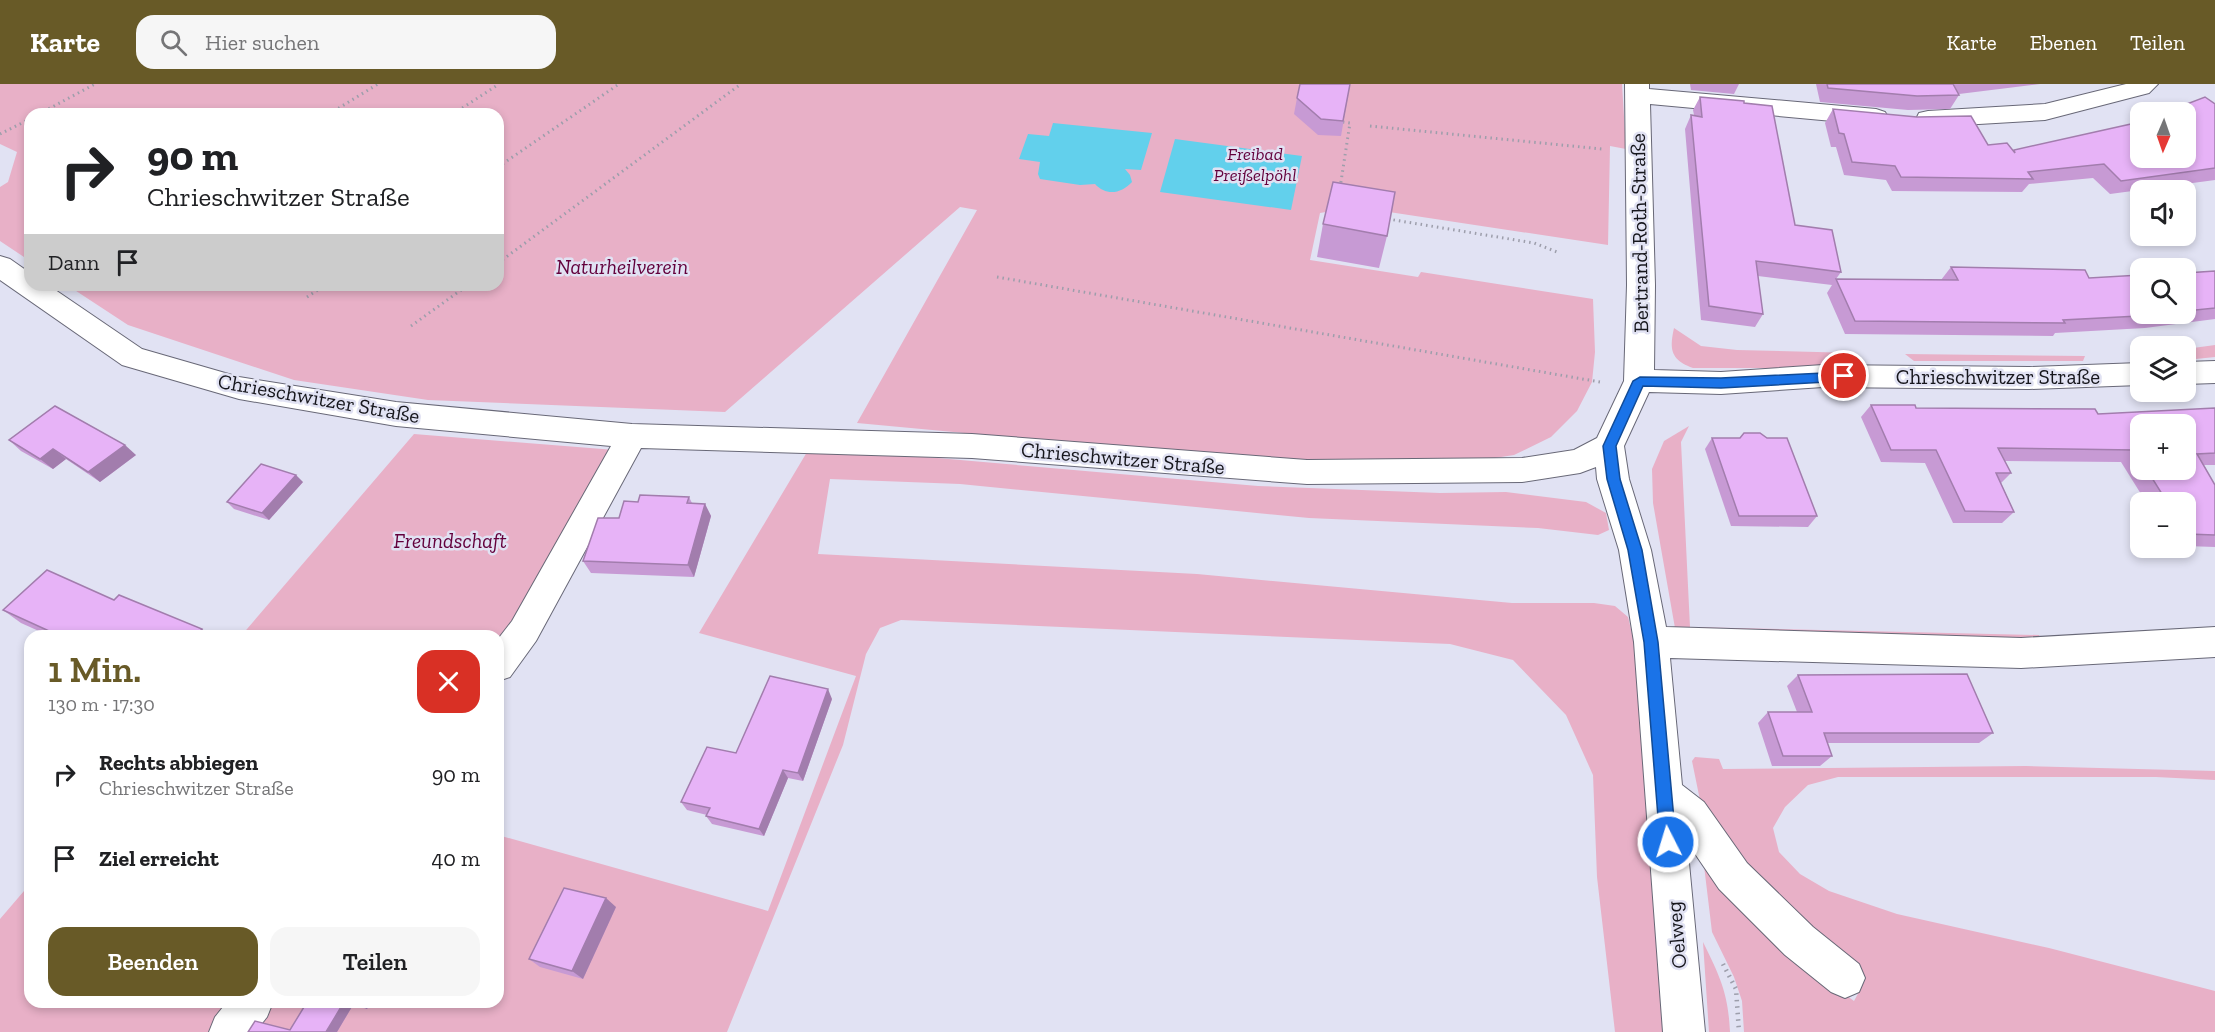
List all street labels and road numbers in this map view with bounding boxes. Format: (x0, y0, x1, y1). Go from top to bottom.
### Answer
street label: Bertrand-Roth-Straße (1625, 133, 1653, 333)
street label: Chrieschwitzer Straße (1896, 364, 2100, 389)
street label: Chrieschwitzer Straße (216, 368, 422, 428)
street label: Chrieschwitzer Straße (1020, 437, 1226, 479)
street label: Oelweg (1661, 900, 1691, 970)

